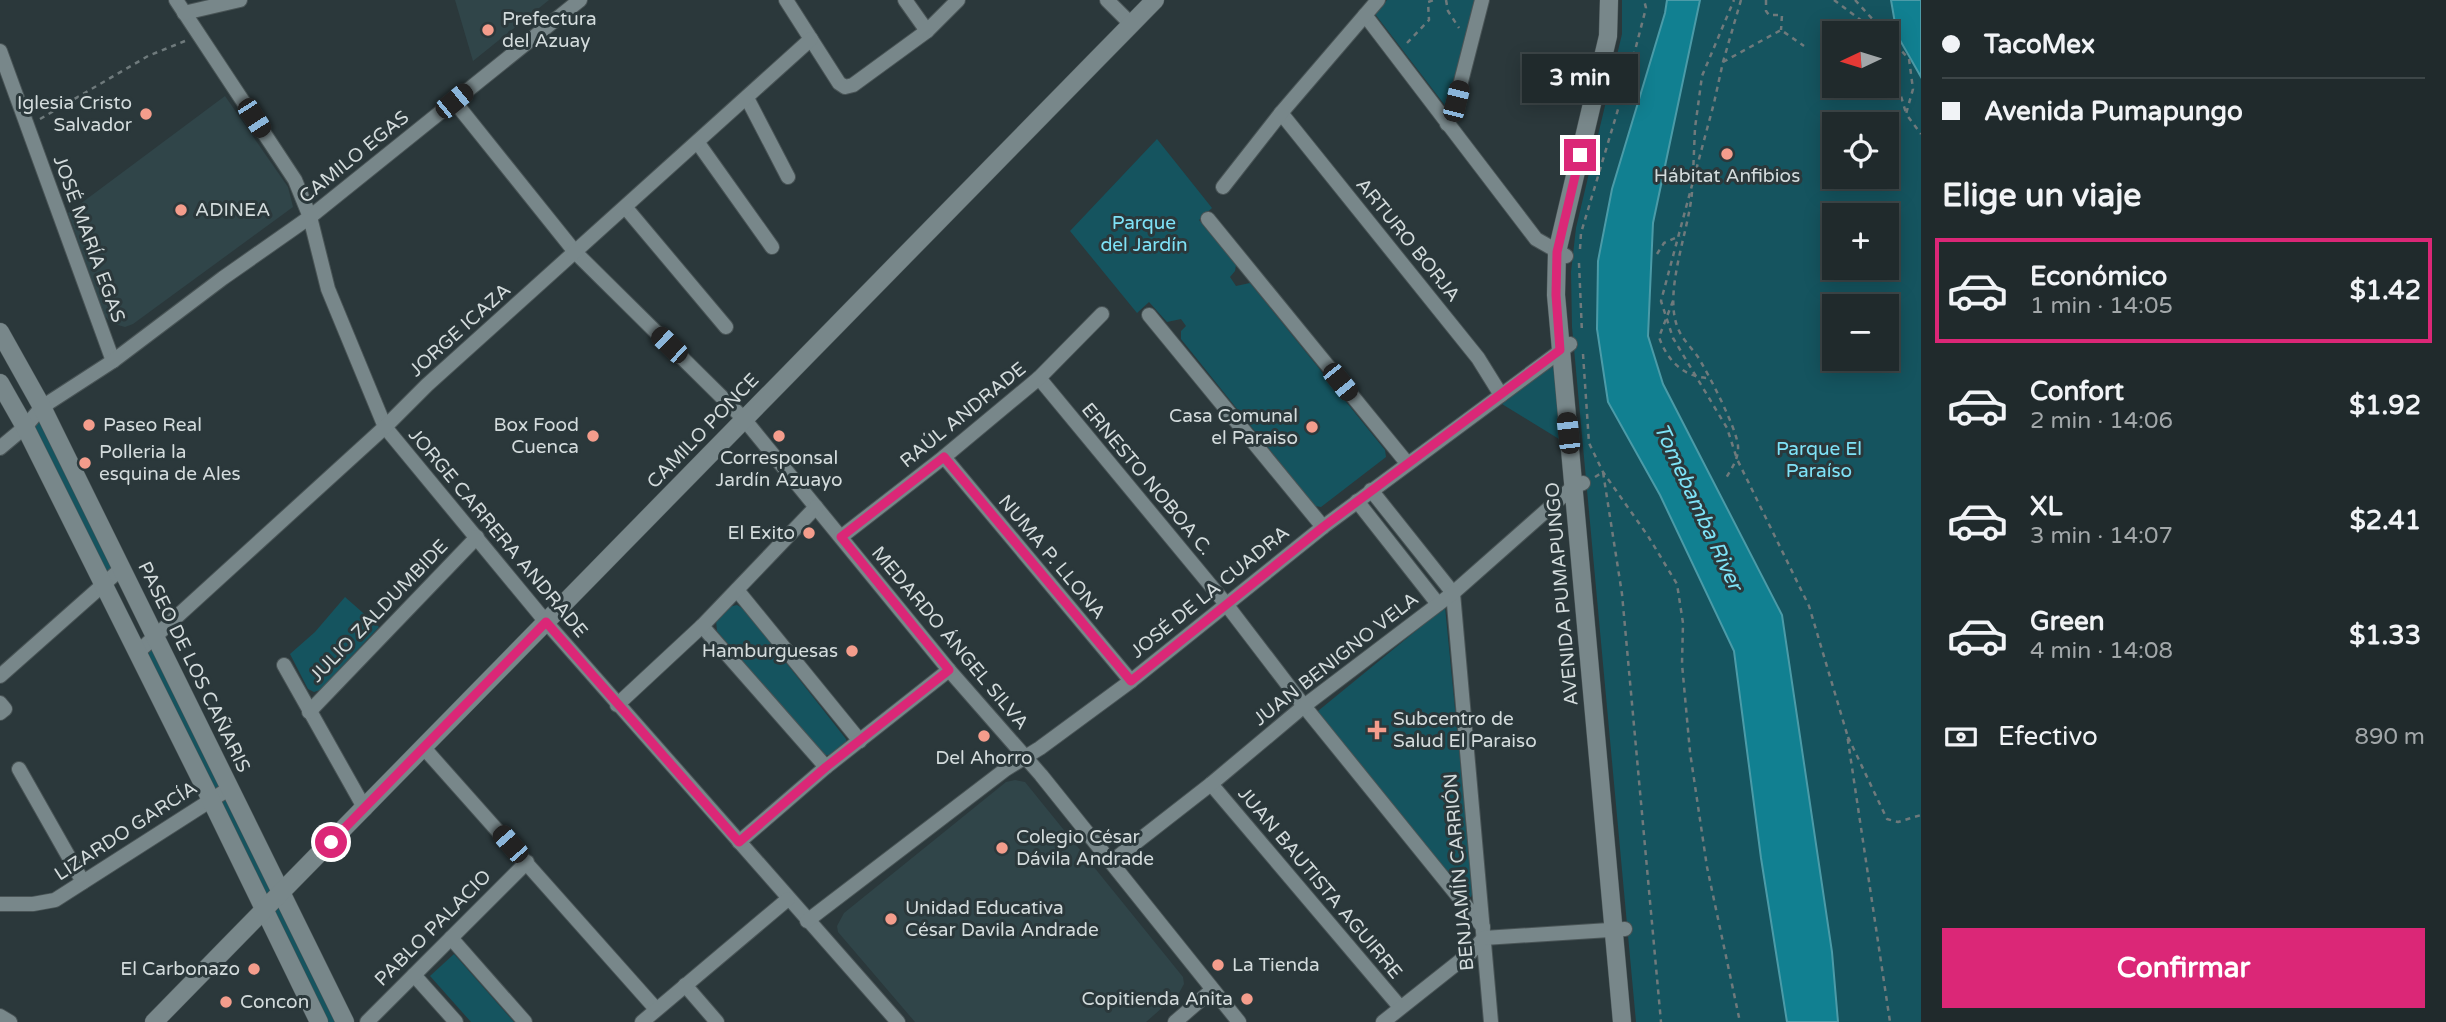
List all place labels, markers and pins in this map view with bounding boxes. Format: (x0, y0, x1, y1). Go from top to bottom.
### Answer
place label: Prefectura del Azuay (502, 8, 597, 52)
marker: Prefectura del Azuay (480, 22, 496, 38)
place label: Iglesia Cristo Salvador (17, 92, 133, 136)
marker: Iglesia Cristo Salvador (138, 106, 154, 122)
marker: Hábitat Anfibios (1719, 146, 1735, 162)
place label: Hábitat Anfibios (1654, 165, 1800, 187)
place label: ADINEA (195, 199, 270, 221)
marker: ADINEA (173, 202, 189, 218)
place label: Casa Comunal el Paraiso (1169, 405, 1298, 449)
place label: Paseo Real (103, 414, 202, 436)
place label: Box Food Cuenca (494, 414, 579, 458)
marker: Paseo Real (81, 417, 97, 433)
marker: Casa Comunal el Paraiso (1304, 419, 1320, 435)
marker: Box Food Cuenca (585, 428, 601, 444)
marker: Corresponsal Jardín Azuayo (771, 428, 787, 444)
place label: Polleria la esquina de Ales (99, 441, 241, 485)
place label: Corresponsal Jardín Azuayo (715, 447, 843, 491)
marker: Polleria la esquina de Ales (77, 455, 93, 471)
place label: El Exito (727, 522, 795, 544)
marker: El Exito (801, 525, 817, 541)
place label: Hamburguesas (702, 640, 838, 662)
marker: Hamburguesas (844, 643, 860, 659)
place label: Subcentro de Salud El Paraiso (1393, 708, 1537, 752)
marker: Subcentro de Salud El Paraiso (1367, 720, 1387, 740)
marker: Del Ahorro (976, 728, 992, 744)
place label: Del Ahorro (935, 747, 1033, 769)
place label: Colegio César Dávila Andrade (1016, 826, 1154, 870)
marker: Colegio César Dávila Andrade (994, 840, 1010, 856)
place label: Unidad Educativa César Davila Andrade (905, 897, 1099, 941)
marker: Unidad Educativa César Davila Andrade (883, 911, 899, 927)
place label: La Tienda (1232, 954, 1320, 976)
marker: La Tienda (1210, 957, 1226, 973)
place label: El Carbonazo (120, 958, 240, 980)
marker: El Carbonazo (246, 961, 262, 977)
place label: Copitienda Anita (1082, 988, 1233, 1010)
place label: Concon (240, 991, 309, 1013)
marker: Copitienda Anita (1239, 991, 1255, 1007)
marker: Concon (218, 994, 234, 1010)

